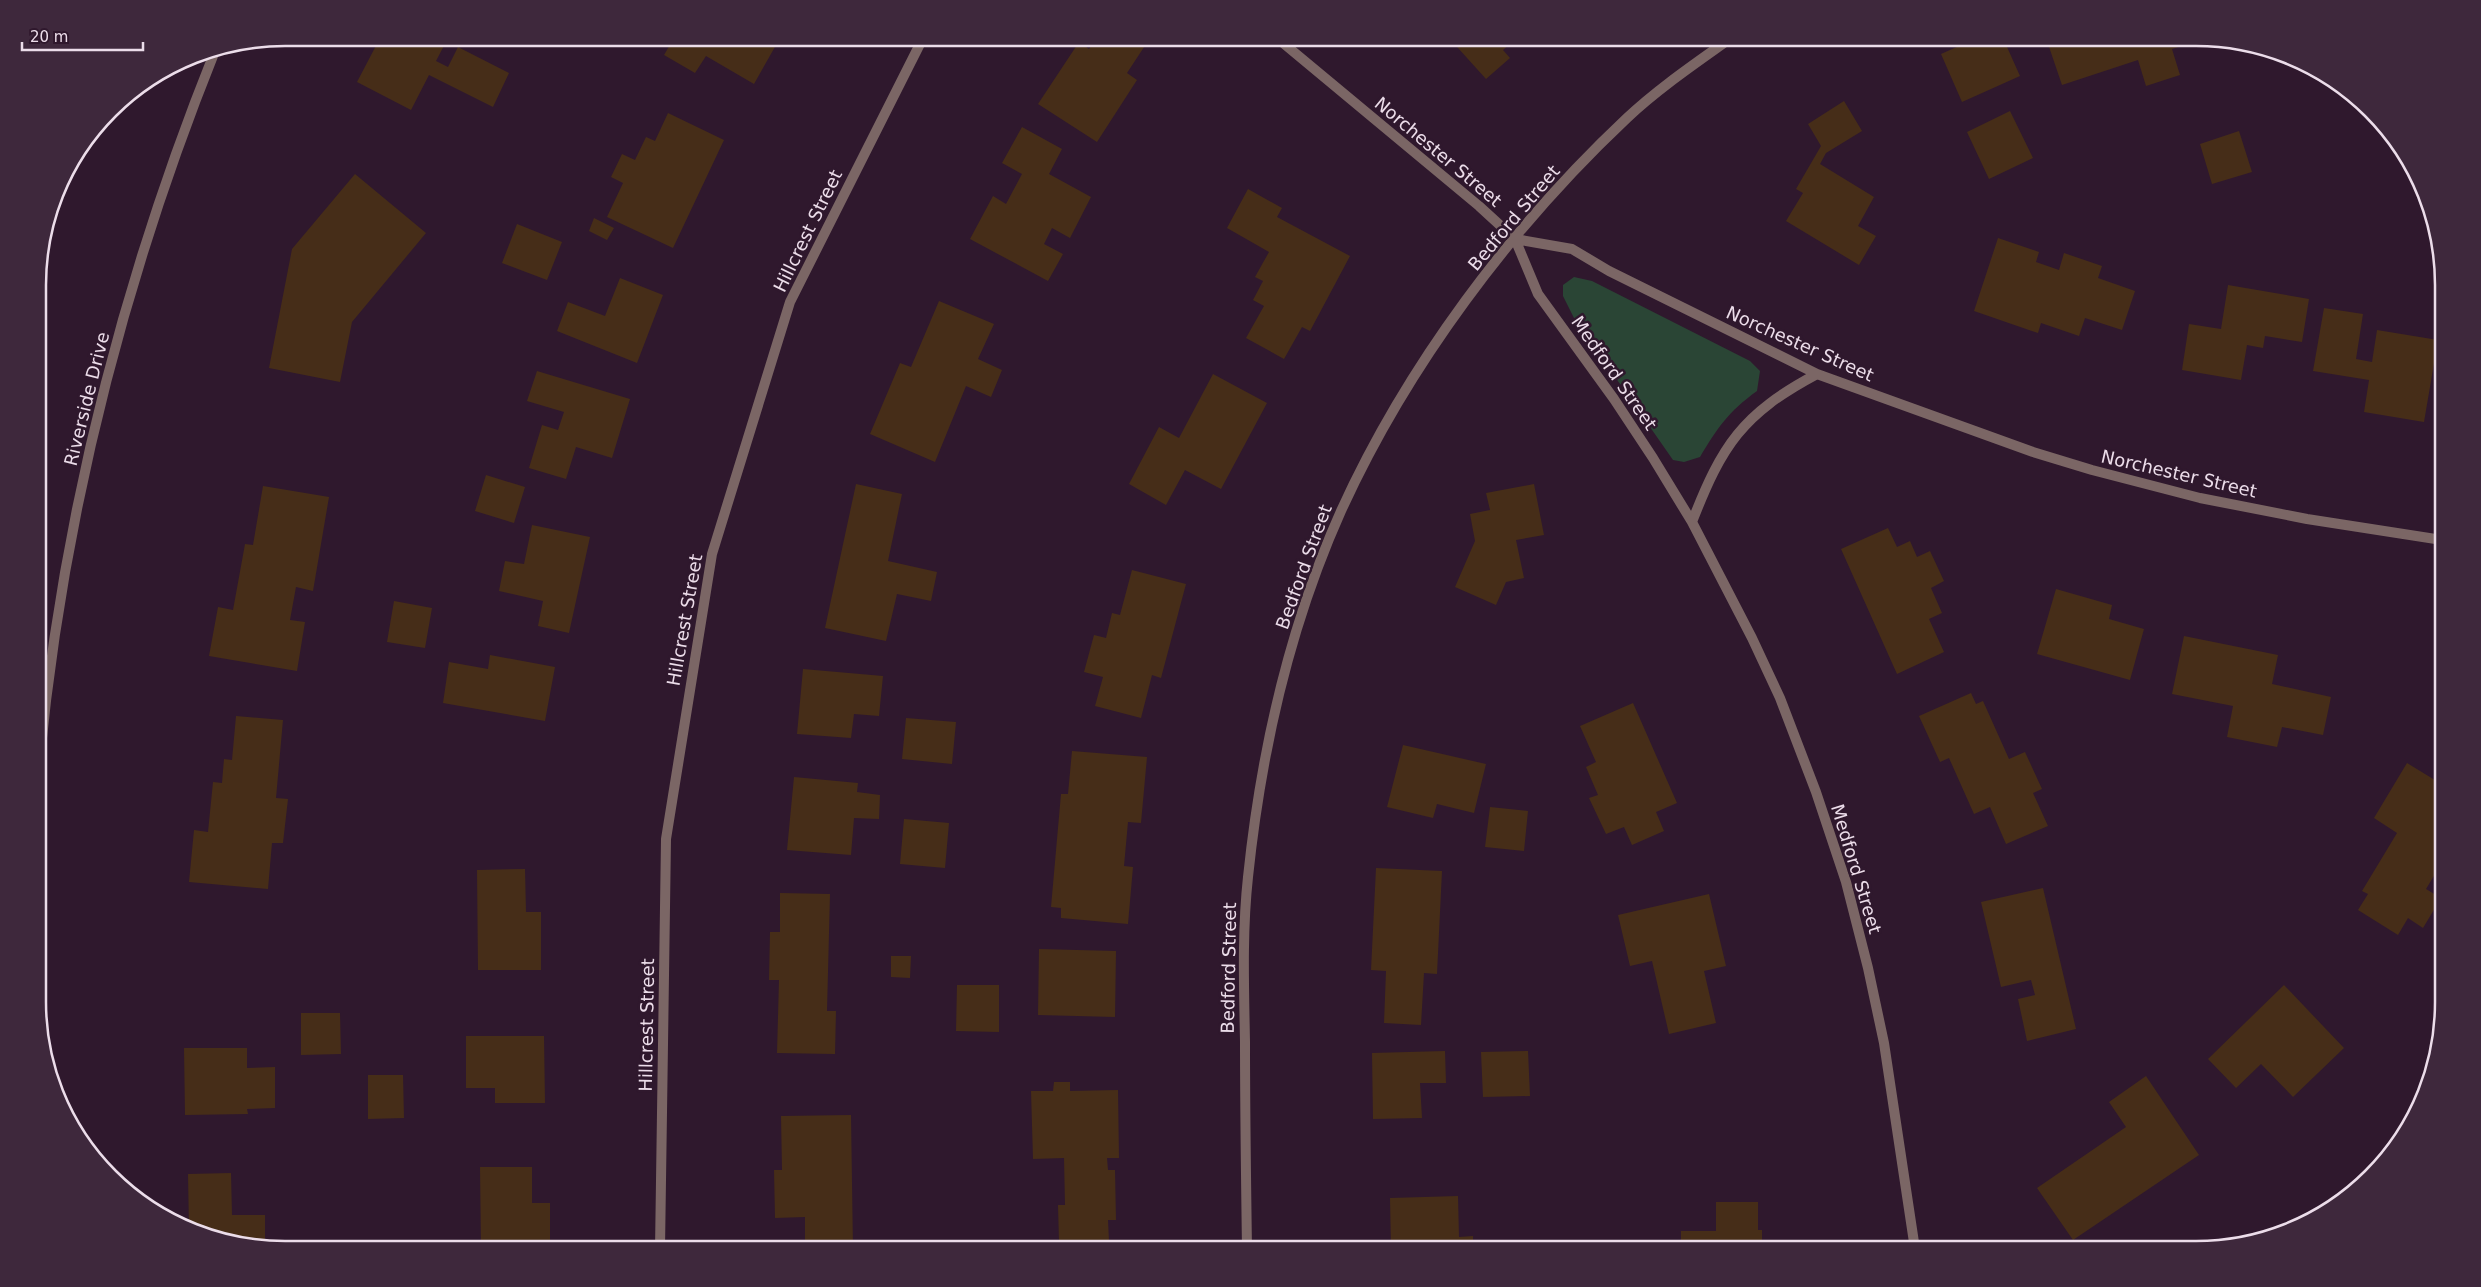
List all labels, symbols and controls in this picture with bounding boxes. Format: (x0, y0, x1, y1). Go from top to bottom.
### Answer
scale bar (22, 20, 144, 52)
text: 20 m (30, 28, 68, 46)
street label: Norchester Street (1371, 92, 1506, 211)
street label: Bedford Street (1463, 161, 1564, 275)
street label: Hillcrest Street (769, 166, 846, 295)
street label: Norchester Street (1723, 302, 1877, 386)
street label: Medford Street (1567, 312, 1662, 434)
street label: Riverside Drive (60, 330, 113, 468)
street label: Norchester Street (2099, 445, 2259, 502)
street label: Bedford Street (1271, 502, 1336, 632)
street label: Hillcrest Street (663, 552, 706, 687)
street label: Medford Street (1827, 802, 1886, 936)
street label: Bedford Street (1217, 902, 1240, 1034)
street label: Hillcrest Street (635, 958, 658, 1092)

